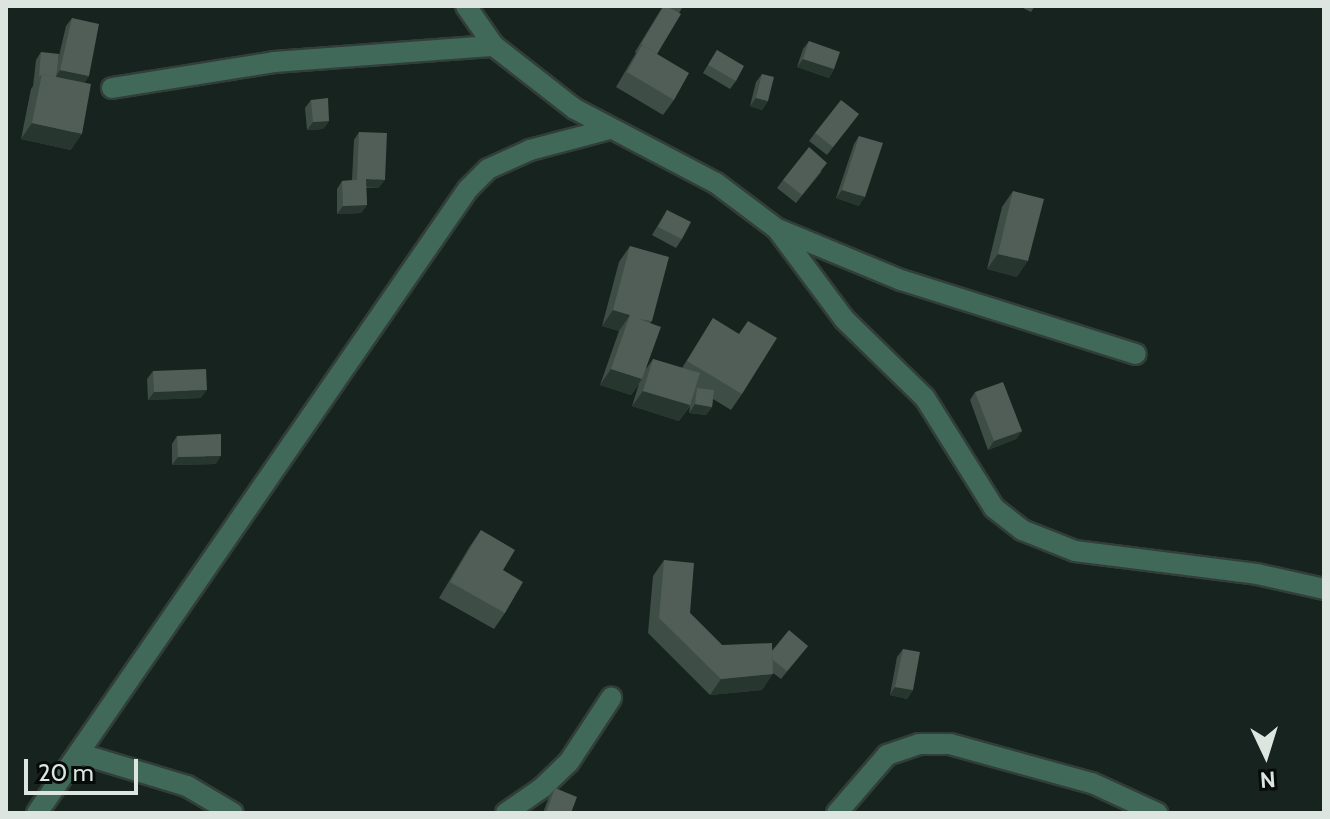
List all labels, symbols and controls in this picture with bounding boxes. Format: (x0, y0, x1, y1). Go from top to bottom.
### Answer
north arrow (1226, 715, 1306, 795)
scale bar (28, 743, 142, 793)
text: 20 m (38, 758, 94, 787)
text: N (1259, 765, 1276, 793)

